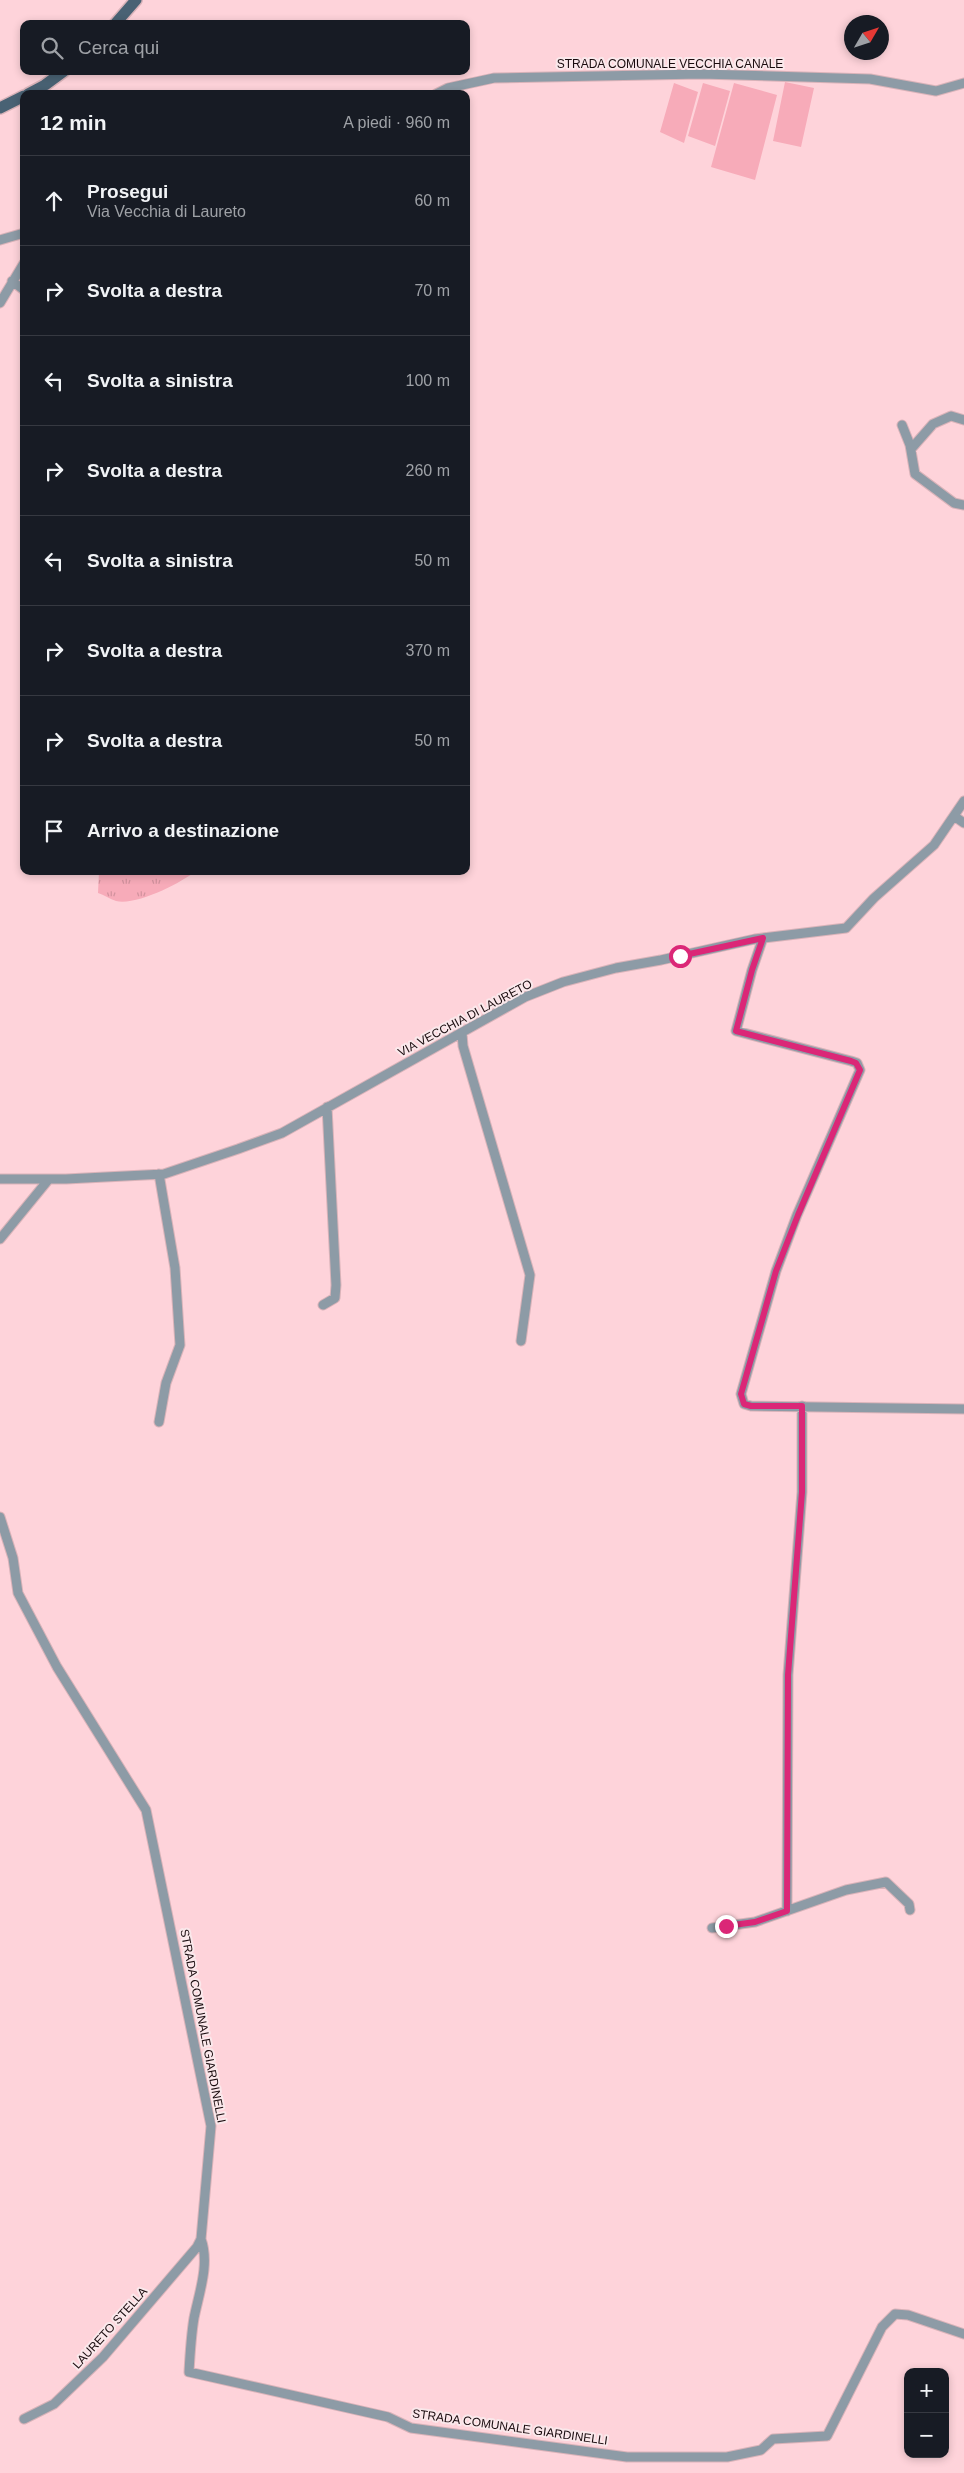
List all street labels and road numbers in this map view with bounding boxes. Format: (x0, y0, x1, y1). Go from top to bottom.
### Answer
street label: STRADA COMUNALE VECCHIA CANALE (557, 57, 783, 71)
street label: VIA VECCHIA DI LAURETO (396, 977, 534, 1059)
street label: STRADA COMUNALE GIARDINELLI (177, 1928, 229, 2124)
street label: LAURETO STELLA (70, 2284, 150, 2372)
street label: STRADA COMUNALE GIARDINELLI (411, 2406, 609, 2448)

